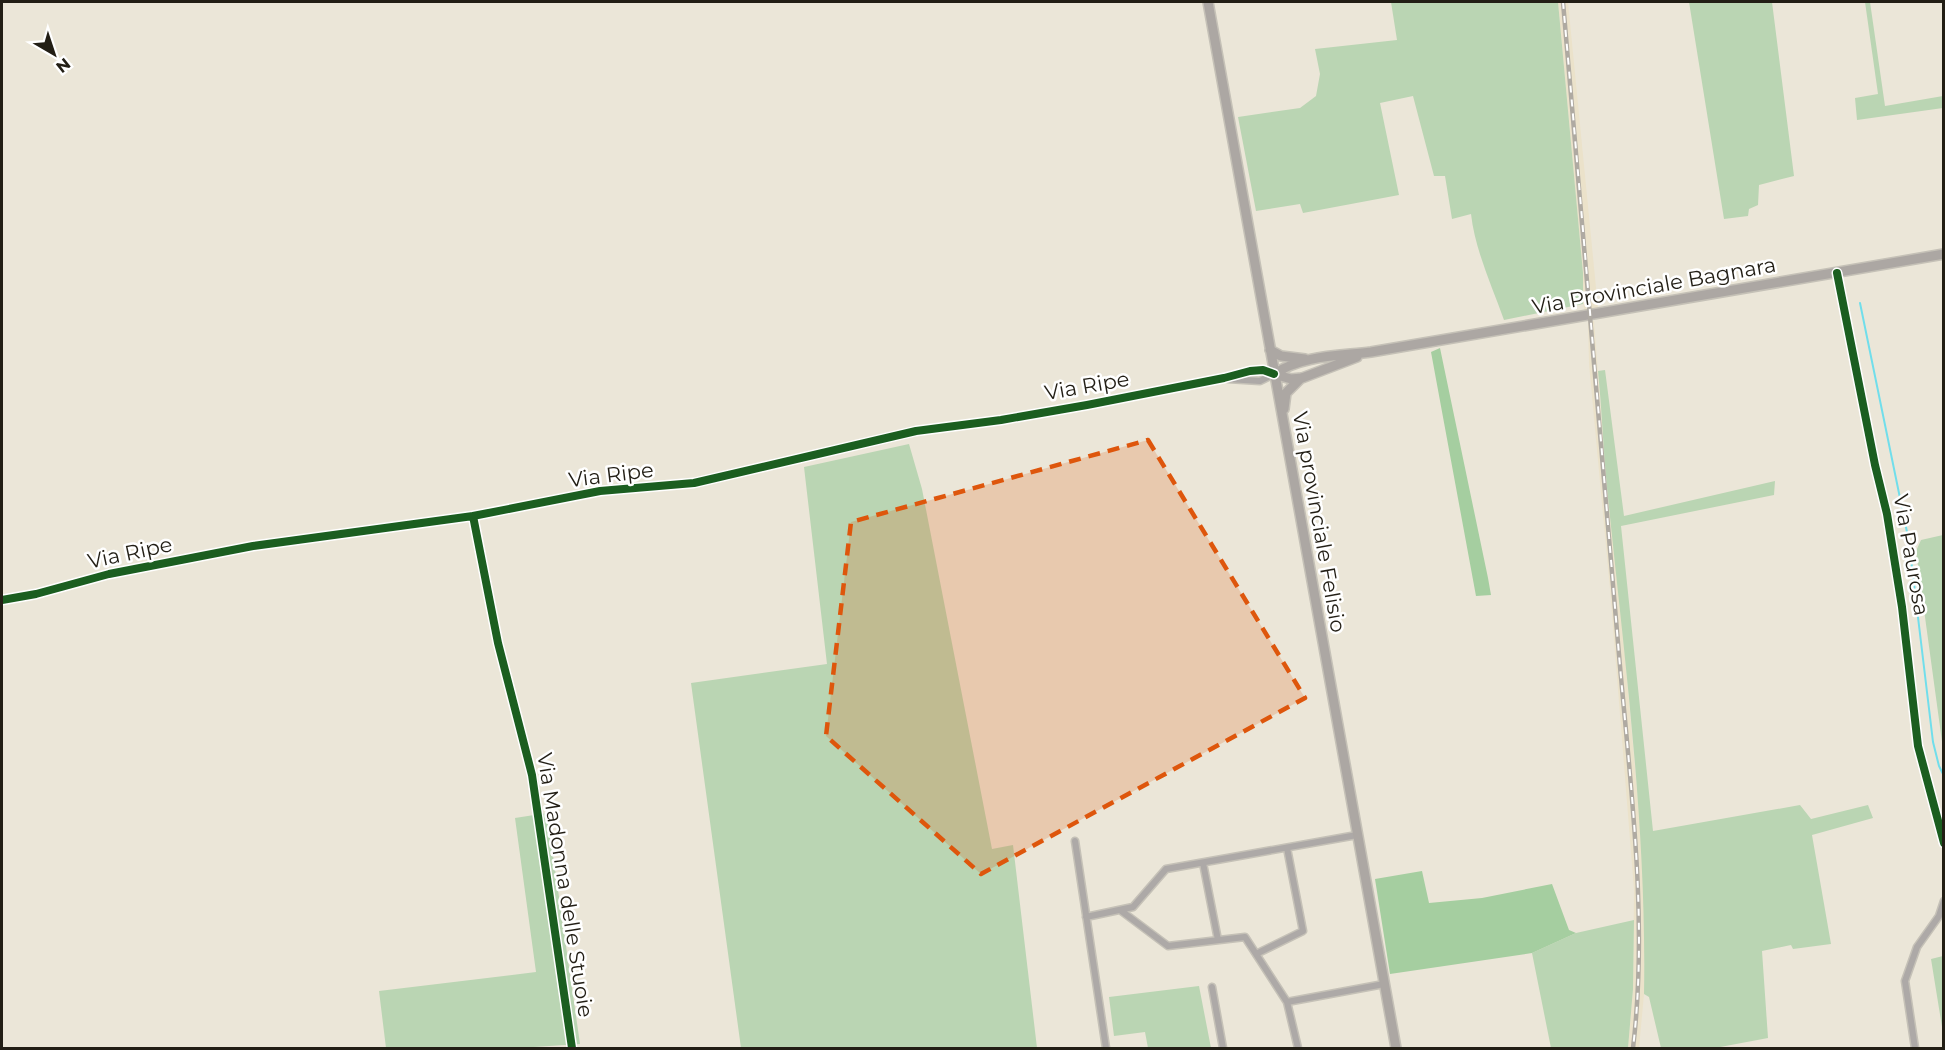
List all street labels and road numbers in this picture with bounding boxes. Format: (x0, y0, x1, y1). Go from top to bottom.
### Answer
street label: Via Provinciale Bagnara (1530, 252, 1778, 319)
street label: Via Ripe (1043, 366, 1131, 405)
street label: Via provinciale Felisio (1288, 410, 1351, 634)
street label: Via Ripe (567, 457, 655, 492)
street label: Via Paurosa (1888, 492, 1934, 618)
street label: Via Ripe (85, 531, 174, 574)
street label: Via Madonna delle Stuoie (532, 751, 599, 1019)

